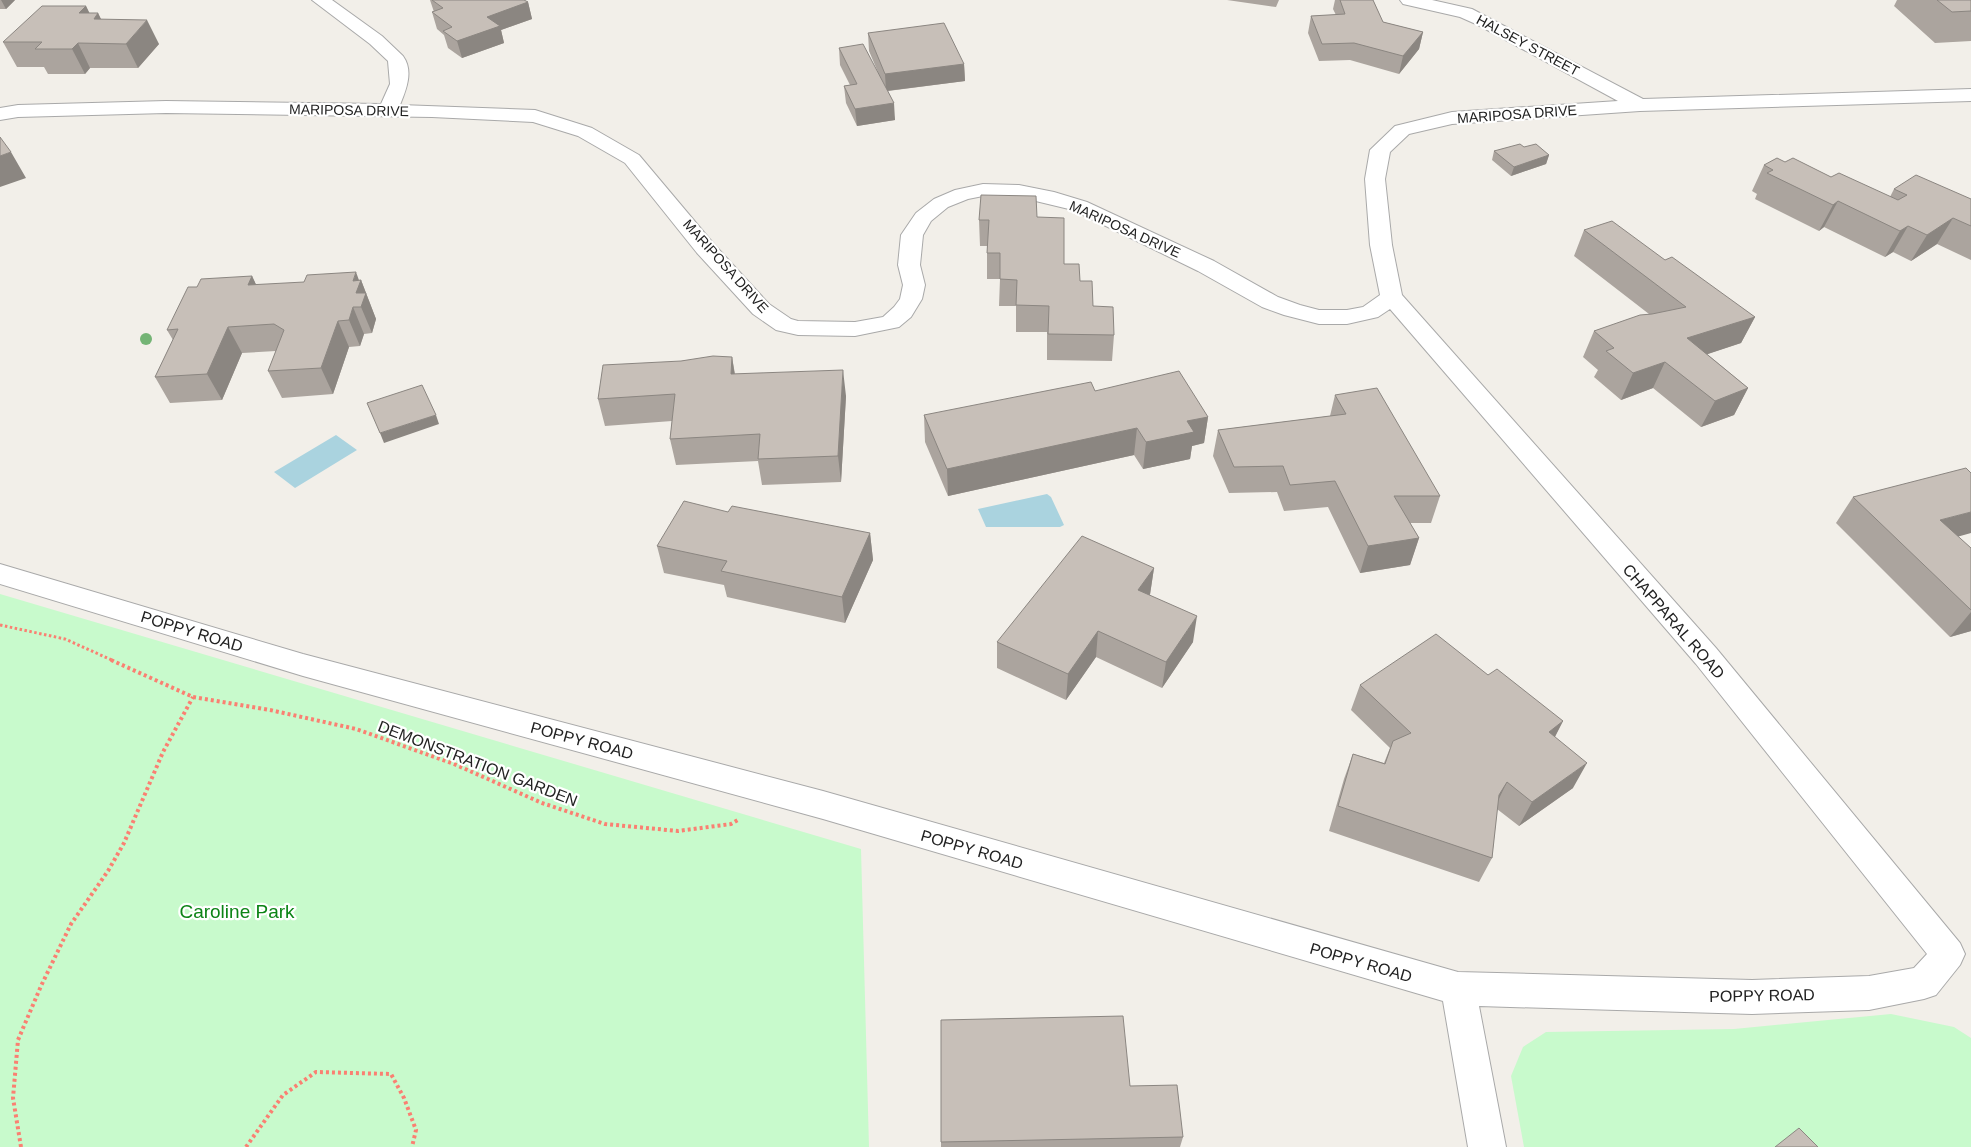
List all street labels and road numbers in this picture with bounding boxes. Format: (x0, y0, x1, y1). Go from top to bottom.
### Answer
street label: HALSEY STREET (1474, 11, 1583, 79)
street label: MARIPOSA DRIVE (289, 101, 409, 119)
street label: MARIPOSA DRIVE (1457, 102, 1577, 126)
street label: MARIPOSA DRIVE (1067, 197, 1183, 261)
street label: MARIPOSA DRIVE (680, 216, 772, 316)
street label: CHAPPARAL ROAD (1619, 561, 1728, 682)
street label: POPPY ROAD (139, 608, 245, 655)
street label: DEMONSTRATION GARDEN (376, 718, 580, 809)
street label: POPPY ROAD (529, 719, 635, 762)
street label: POPPY ROAD (919, 827, 1025, 872)
street label: POPPY ROAD (1308, 940, 1414, 985)
street label: POPPY ROAD (1709, 986, 1815, 1005)

